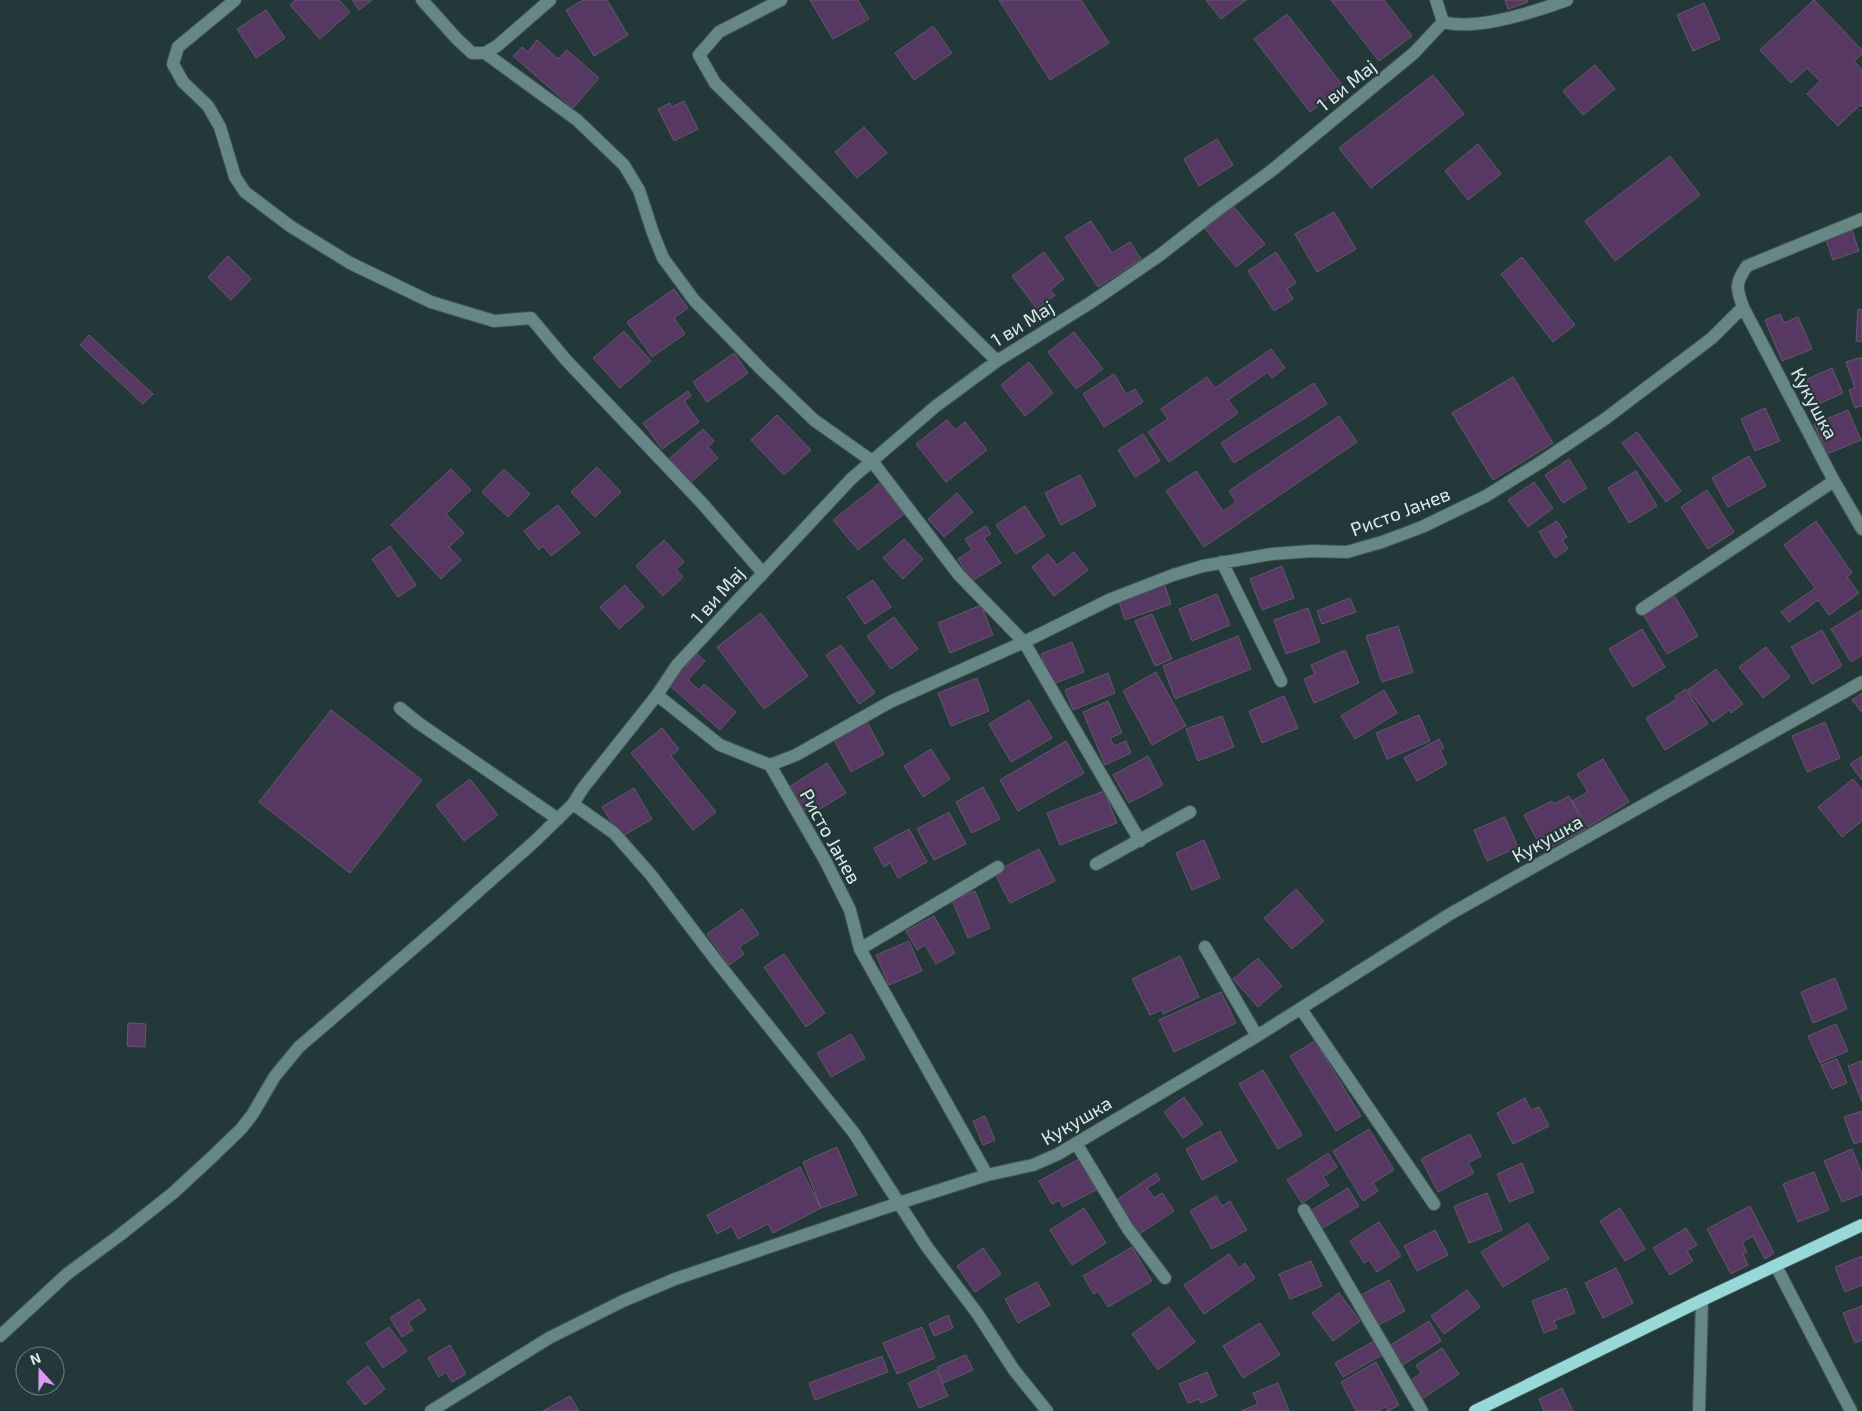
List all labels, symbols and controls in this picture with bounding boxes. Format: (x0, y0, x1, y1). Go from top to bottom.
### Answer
street label: 1 ви Мај (1312, 54, 1380, 116)
street label: 1 ви Мај (986, 295, 1058, 351)
street label: Кукушка (1786, 363, 1843, 443)
street label: Ристо Јанев (1347, 481, 1453, 541)
street label: 1 ви Мај (685, 561, 749, 629)
street label: Ристо Јанев (796, 785, 866, 887)
street label: Кукушка (1508, 809, 1587, 868)
street label: Кукушка (1037, 1091, 1116, 1150)
north arrow (15, 1346, 65, 1396)
text: N (27, 1349, 43, 1368)

